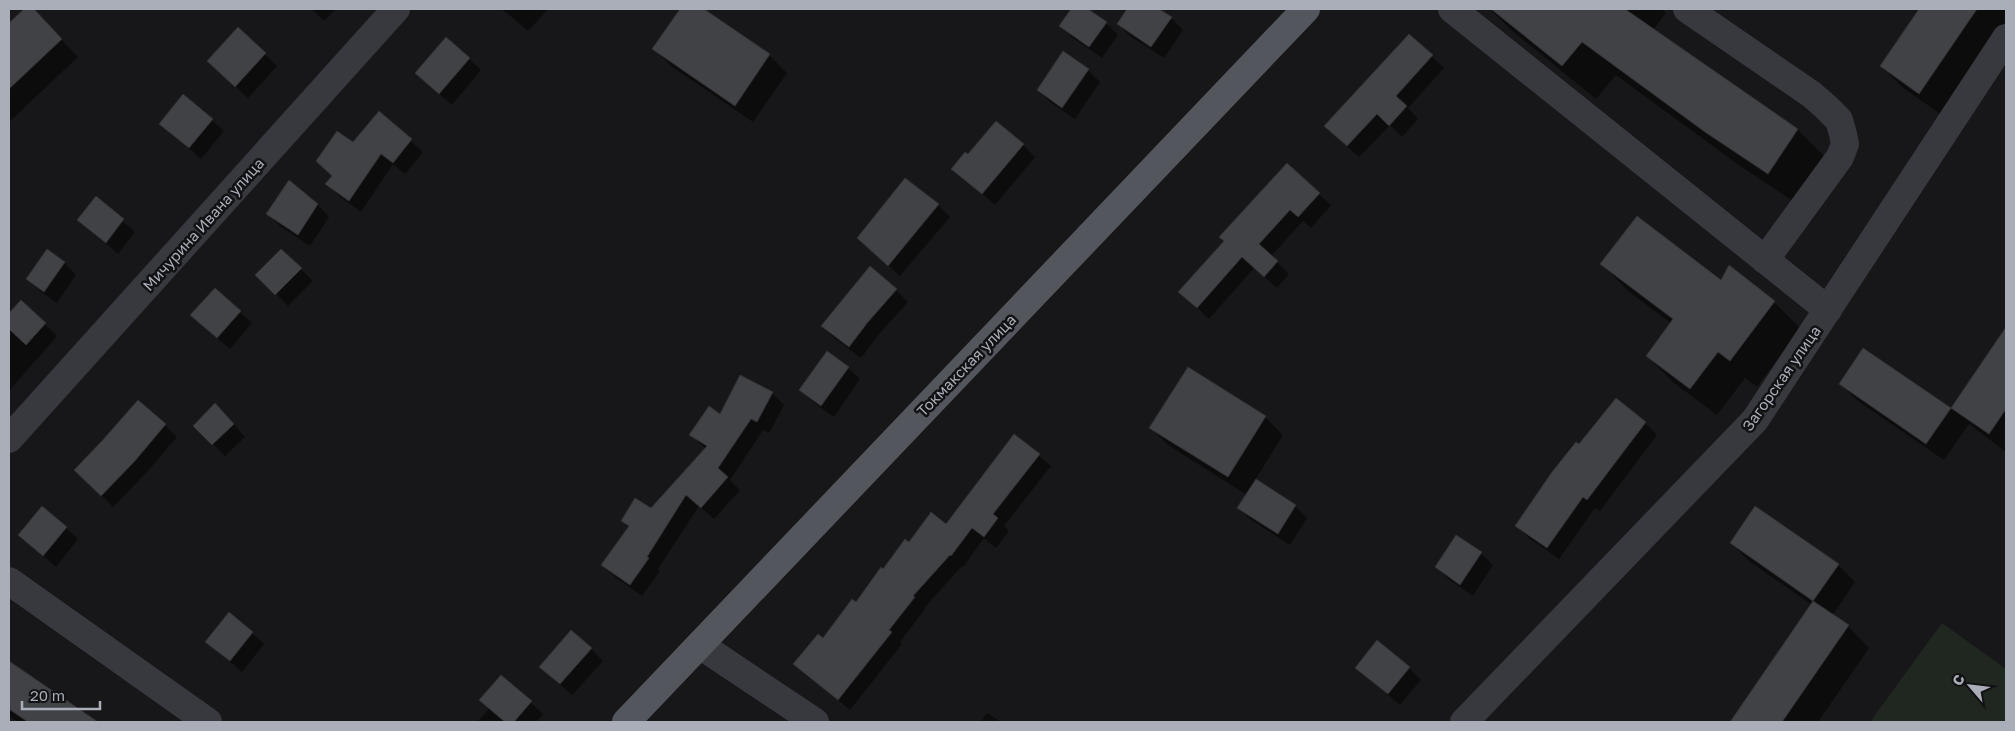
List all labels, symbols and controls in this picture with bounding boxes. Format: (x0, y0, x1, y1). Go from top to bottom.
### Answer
street label: Мичурина Ивана улица (139, 154, 267, 294)
street label: Токмакская улица (913, 310, 1019, 420)
street label: Загорская улица (1738, 322, 1824, 434)
north arrow (1945, 661, 1995, 711)
text: С (1948, 671, 1968, 688)
scale bar (22, 678, 100, 710)
text: 20 m (30, 686, 65, 704)

